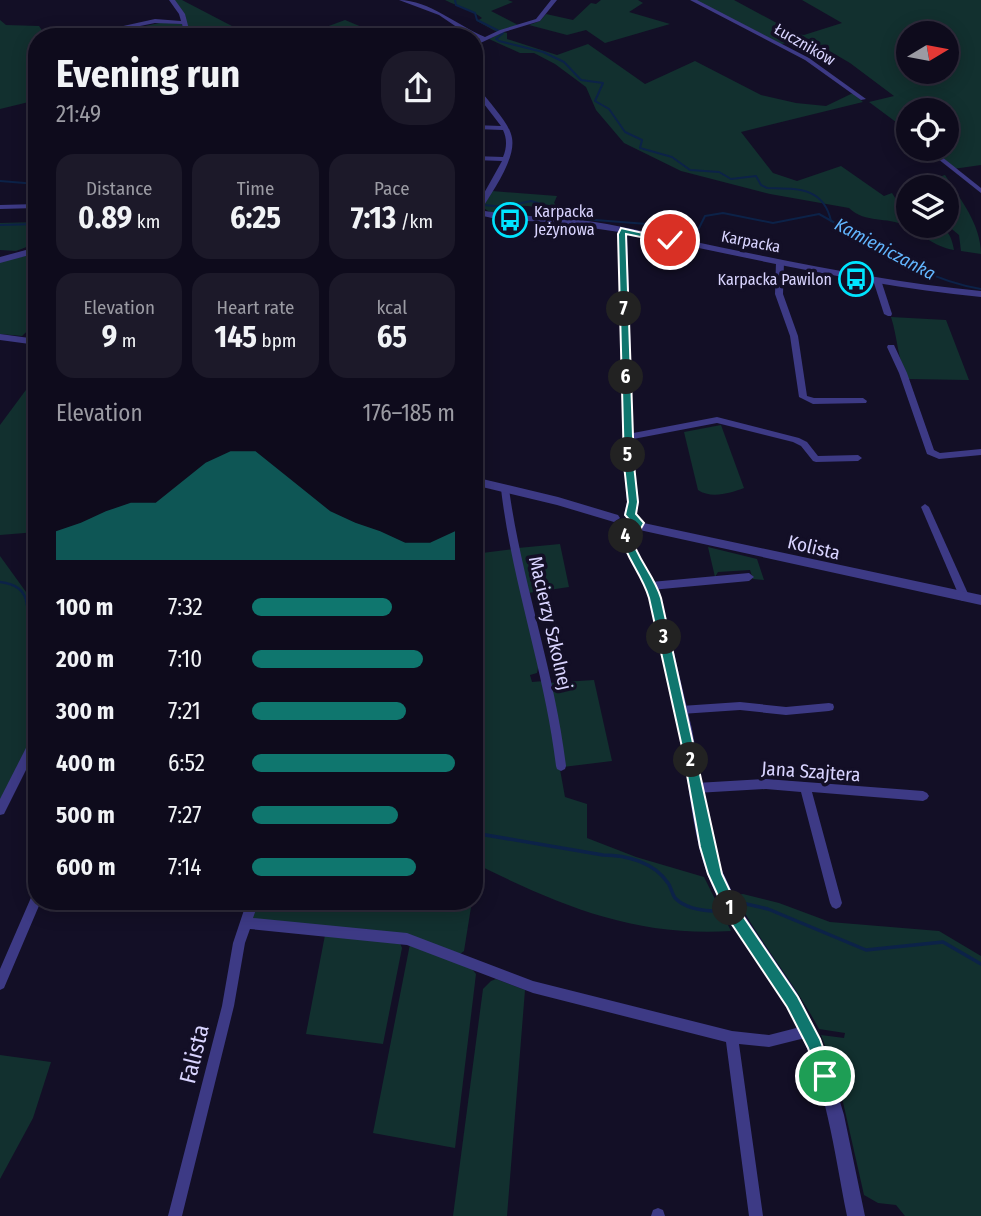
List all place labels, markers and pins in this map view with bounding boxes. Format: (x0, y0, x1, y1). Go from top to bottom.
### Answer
bus stop icon: Karpacka Jeżynowa (491, 201, 529, 239)
place label: Karpacka Jeżynowa (534, 202, 595, 239)
pin (640, 210, 700, 270)
bus stop icon: Karpacka Pawilon (837, 260, 875, 298)
place label: Karpacka Pawilon (718, 270, 832, 289)
pin: 7 (606, 292, 642, 326)
pin: 6 (608, 360, 644, 394)
pin: 5 (610, 438, 646, 472)
pin: 4 (608, 518, 644, 554)
pin: 3 (646, 620, 682, 654)
pin: 2 (674, 742, 708, 778)
pin: 1 (712, 890, 748, 926)
pin (795, 1046, 855, 1106)

